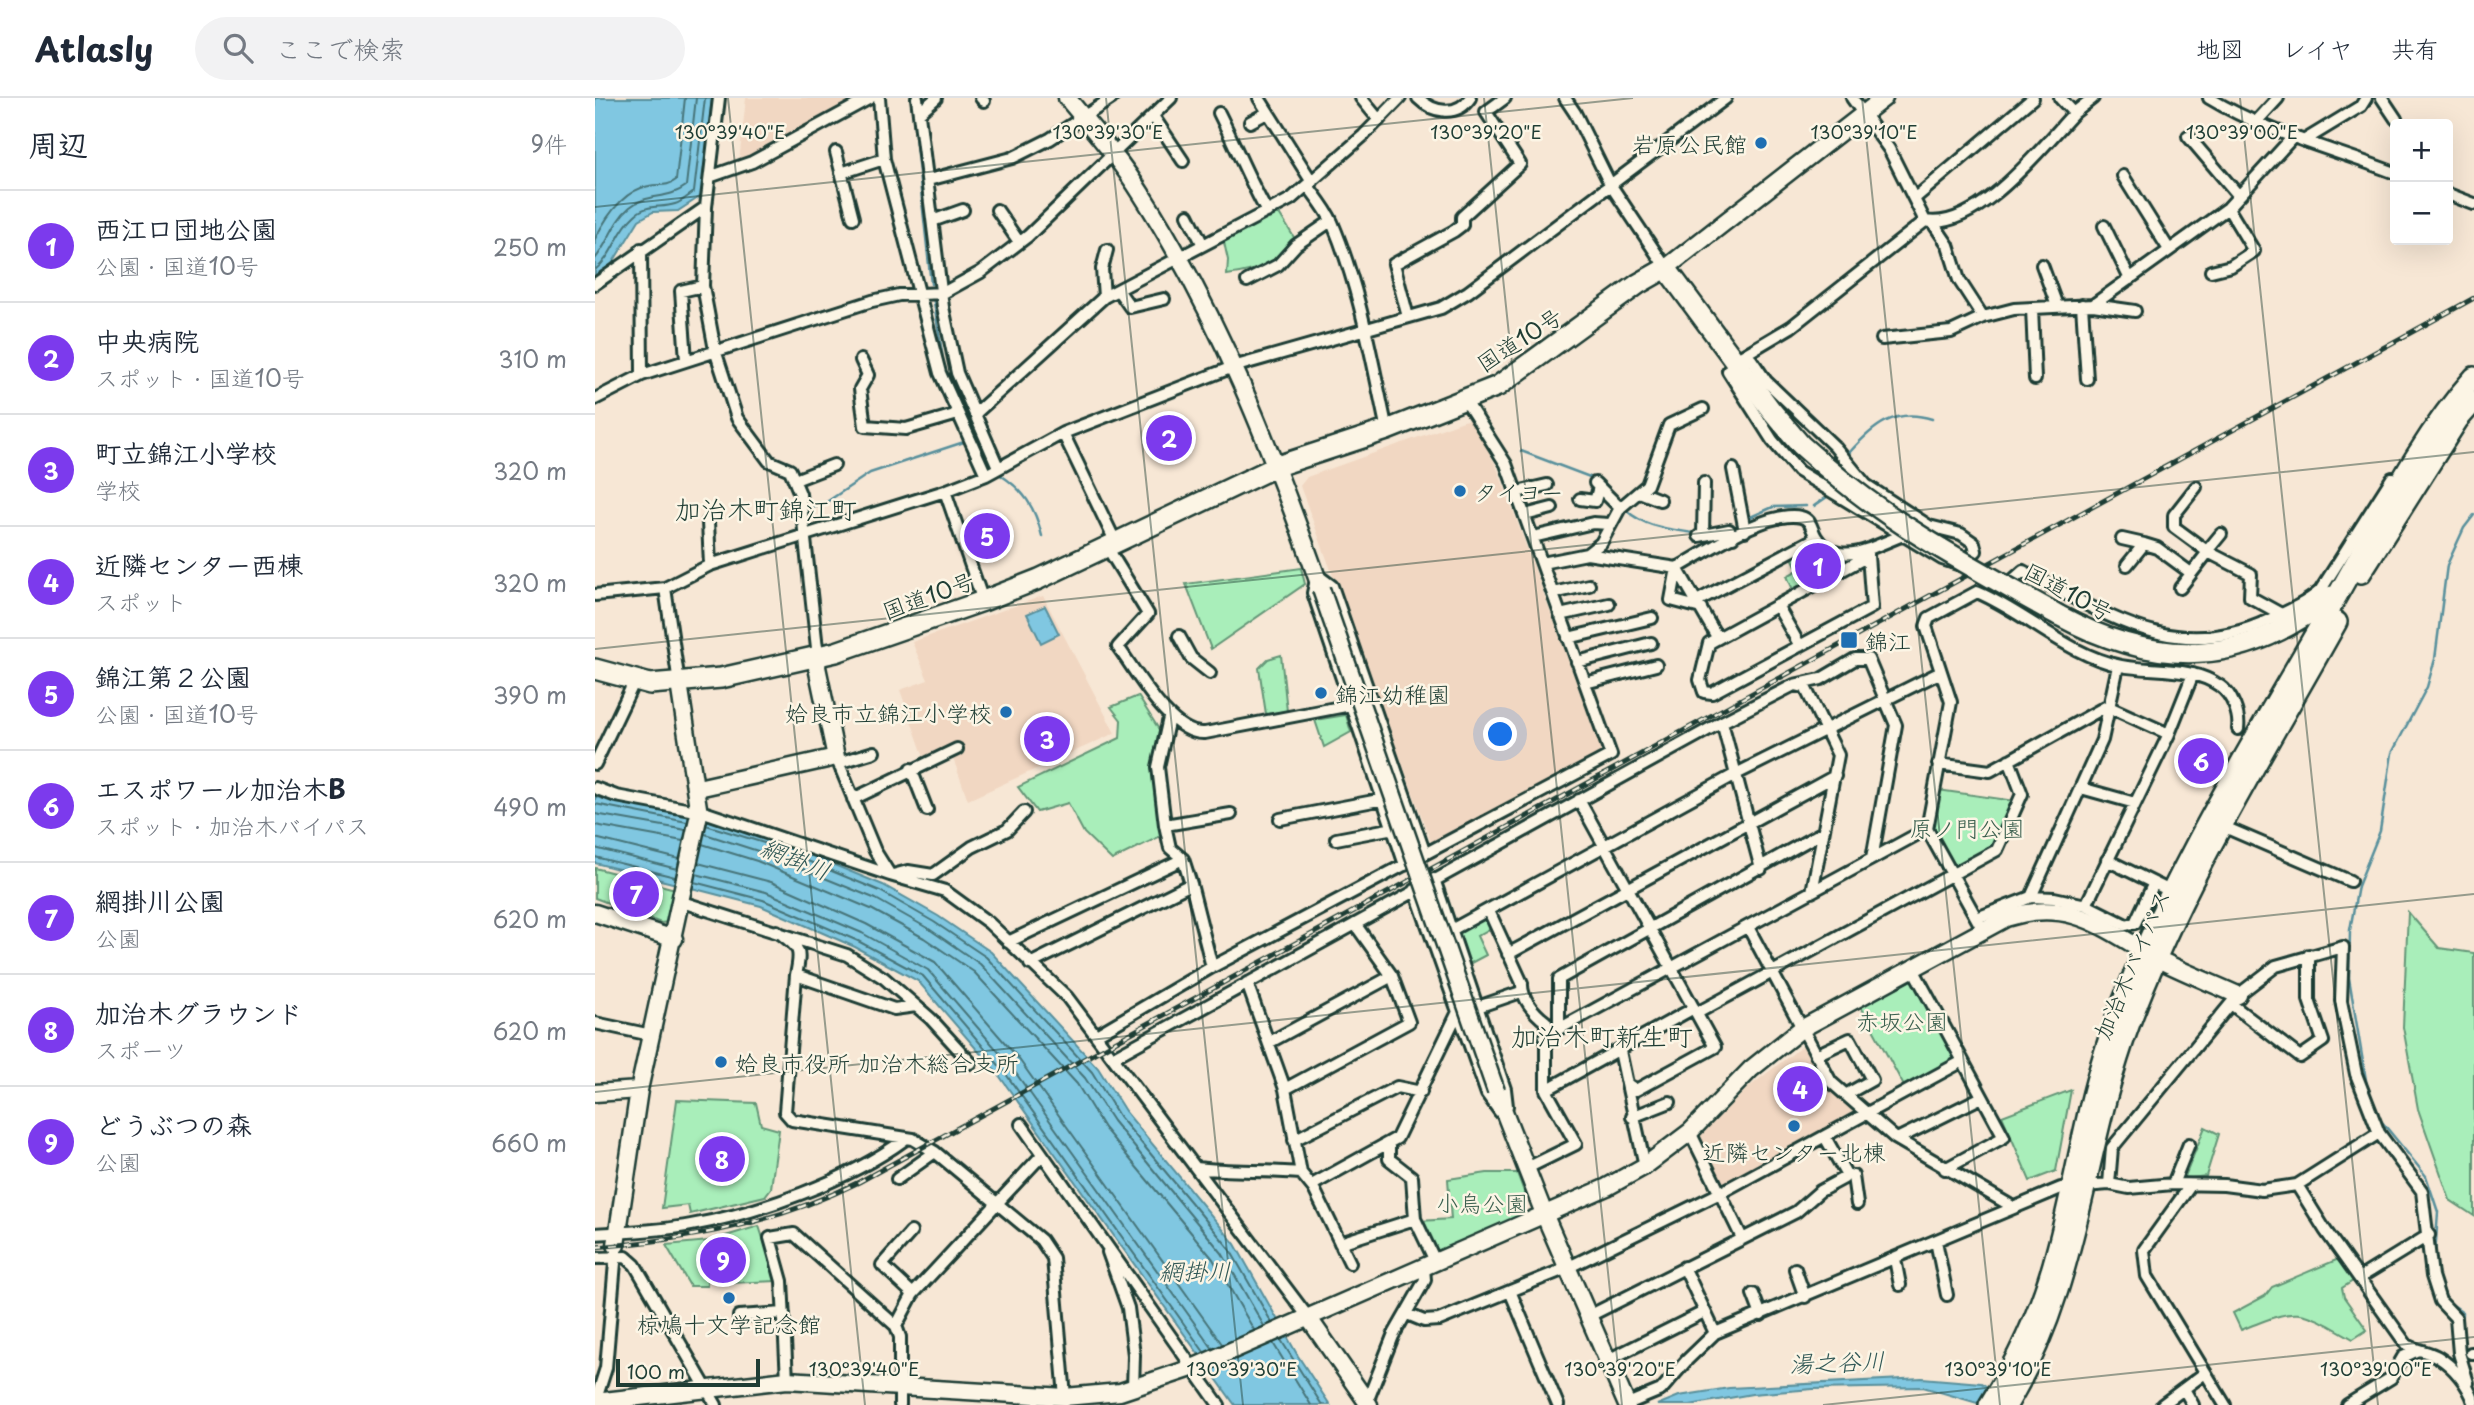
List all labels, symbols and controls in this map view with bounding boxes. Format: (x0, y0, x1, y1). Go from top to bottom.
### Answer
search box (195, 17, 685, 80)
text: Atlasly (35, 23, 153, 73)
icon: search (219, 29, 257, 67)
text: ここで検索 (275, 29, 405, 68)
text: 地図 (2196, 30, 2244, 66)
text: レイヤ (2282, 30, 2353, 66)
text: 共有 (2391, 30, 2439, 66)
text: 130°39'40"E (675, 118, 785, 145)
text: 130°39'30"E (1053, 118, 1163, 145)
text: 130°39'20"E (1430, 118, 1542, 145)
text: 130°39'10"E (1810, 118, 1918, 145)
text: 130°39'00"E (2186, 118, 2298, 145)
map controls (2390, 119, 2453, 245)
button: + (2390, 119, 2453, 182)
text: 周辺 (28, 121, 88, 166)
text: 9件 (531, 126, 567, 161)
place label: 岩原公民館 (1632, 126, 1747, 161)
marker: 岩原公民館 (1753, 135, 1769, 151)
button: − (2390, 182, 2453, 245)
text: 西江口団地公園 (95, 209, 277, 248)
text: 1 (46, 229, 57, 264)
text: 250 m (493, 229, 567, 264)
text: 公園 · 国道10号 (95, 248, 259, 283)
street label: 国道10号 (1469, 298, 1569, 380)
text: 中央病院 (95, 321, 199, 360)
text: 2 (43, 341, 59, 376)
text: 310 m (498, 341, 567, 376)
text: スポット · 国道10号 (95, 360, 305, 395)
pin: 2 (1146, 412, 1192, 464)
text: 町立錦江小学校 (95, 433, 277, 472)
text: 3 (43, 453, 59, 488)
text: 320 m (493, 453, 567, 488)
text: 学校 (95, 472, 141, 507)
place label: タイヨー (1474, 474, 1564, 509)
marker: タイヨー (1452, 483, 1468, 499)
district label: 加治木町錦江町 (675, 489, 857, 528)
pin: 5 (964, 510, 1010, 562)
pin: 1 (1795, 540, 1841, 592)
text: 近隣センター西棟 (95, 545, 303, 584)
street label: 国道10号 (2018, 553, 2120, 629)
street label: 国道10号 (877, 562, 979, 628)
text: 4 (43, 565, 59, 600)
text: 320 m (493, 565, 567, 600)
text: スポット (95, 584, 187, 619)
place label: 錦江 (1865, 623, 1911, 658)
marker: 錦江 (1839, 630, 1859, 650)
text: 錦江第２公園 (95, 657, 251, 696)
place label: 錦江幼稚園 (1335, 676, 1450, 711)
text: 5 (44, 677, 58, 712)
text: 390 m (493, 677, 567, 712)
marker: 錦江幼稚園 (1313, 685, 1329, 701)
place label: 姶良市立錦江小学校 (785, 695, 992, 730)
text: 公園 · 国道10号 (95, 696, 259, 731)
marker: 姶良市立錦江小学校 (998, 704, 1014, 720)
pin: 3 (1024, 713, 1070, 765)
your location (1483, 717, 1517, 751)
pin: 6 (2178, 735, 2224, 787)
text: エスポワール加治木B (95, 769, 346, 808)
text: 6 (43, 789, 59, 824)
text: 490 m (493, 789, 567, 824)
text: スポット · 加治木バイパス (95, 808, 369, 843)
park label: 原ノ門公園 (1910, 810, 2025, 845)
water label: 網掛川 (756, 828, 836, 888)
pin: 7 (613, 868, 659, 920)
text: 網掛川公園 (95, 881, 225, 920)
street label: 加治木バイパス (2084, 883, 2178, 1045)
text: 7 (44, 901, 58, 936)
text: 620 m (493, 901, 567, 936)
text: 公園 (95, 920, 141, 955)
text: 加治木グラウンド (95, 993, 303, 1032)
park label: 赤坂公園 (1856, 1003, 1948, 1038)
text: 8 (44, 1013, 58, 1048)
text: 620 m (493, 1013, 567, 1048)
district label: 加治木町新生町 (1511, 1016, 1693, 1055)
text: スポーツ (95, 1032, 187, 1067)
place label: 姶良市役所 加治木総合支所 (735, 1045, 1018, 1080)
marker: 姶良市役所 加治木総合支所 (713, 1054, 729, 1070)
pin: 4 (1777, 1063, 1823, 1115)
text: どうぶつの森 (95, 1105, 252, 1144)
marker: 近隣センター北棟 (1786, 1118, 1802, 1134)
text: 9 (44, 1125, 58, 1160)
text: 660 m (491, 1125, 567, 1160)
pin: 8 (699, 1133, 745, 1185)
place label: 近隣センター北棟 (1702, 1134, 1886, 1169)
text: 公園 (95, 1144, 141, 1179)
park label: 小烏公園 (1436, 1185, 1528, 1220)
pin: 9 (700, 1234, 746, 1286)
water label: 網掛川 (1159, 1252, 1231, 1288)
marker: 椋鳩十文学記念館 (721, 1290, 737, 1306)
place label: 椋鳩十文学記念館 (637, 1306, 821, 1341)
water label: 湯之谷川 (1788, 1341, 1886, 1381)
text: 130°39'40"E (809, 1355, 919, 1382)
text: 130°39'30"E (1187, 1355, 1297, 1382)
text: 130°39'20"E (1564, 1355, 1676, 1382)
text: 130°39'10"E (1944, 1355, 2052, 1382)
text: 130°39'00"E (2320, 1355, 2432, 1382)
scale bar (616, 1356, 759, 1388)
text: 100 m (627, 1357, 685, 1385)

